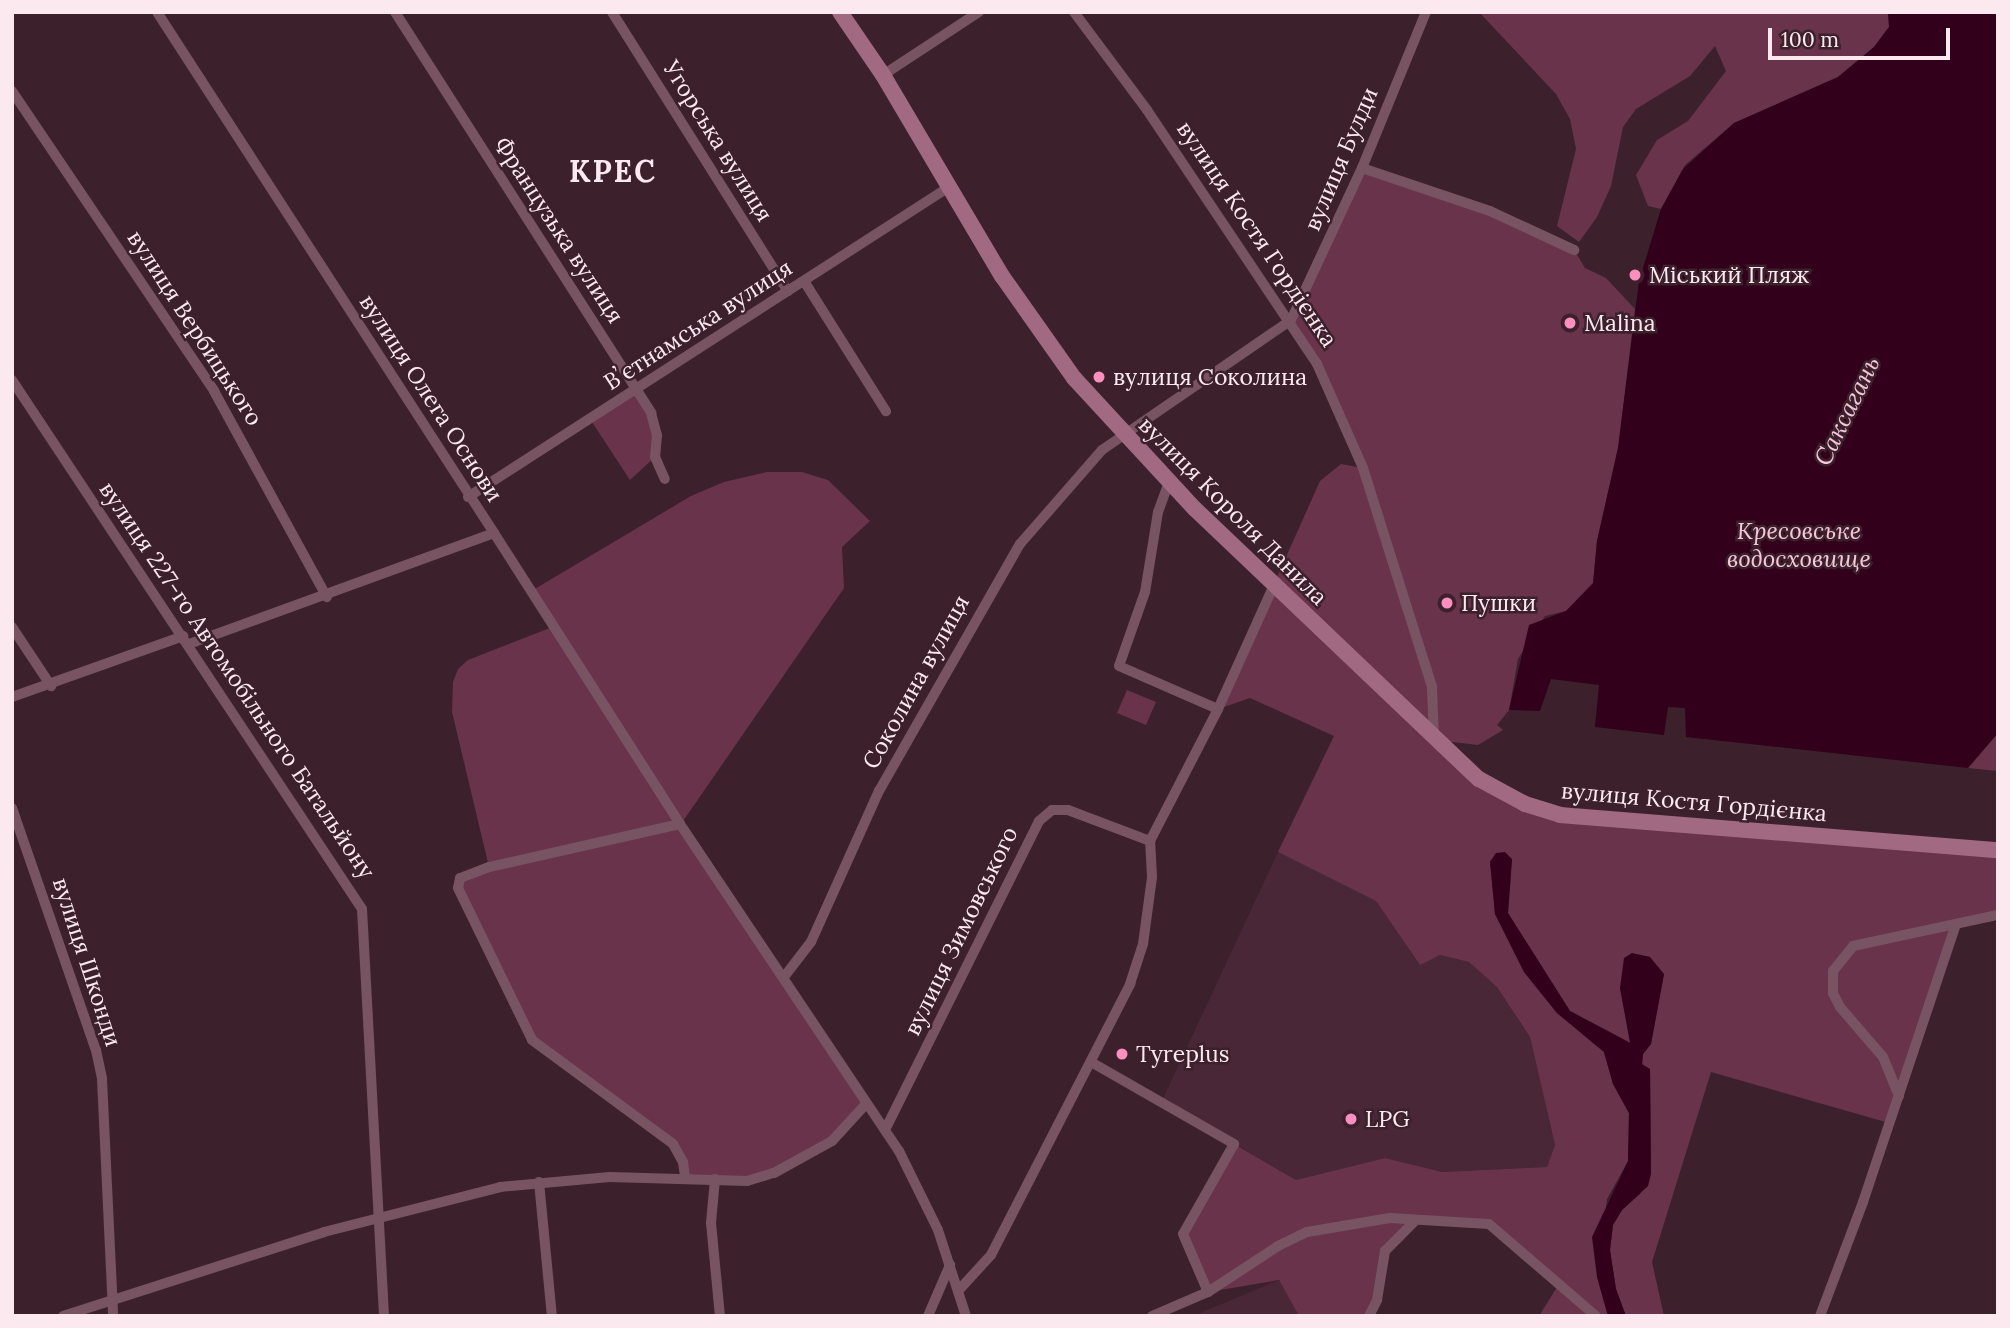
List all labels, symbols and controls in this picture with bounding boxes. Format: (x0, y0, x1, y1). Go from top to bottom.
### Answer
scale bar (1772, 14, 1954, 58)
text: 100 m (1781, 26, 1839, 53)
street label: Угорська вулиця (657, 56, 779, 226)
street label: вулиця Булди (1298, 83, 1384, 235)
street label: вулиця Костя Гордієнка (1171, 116, 1343, 352)
street label: Французька вулиця (489, 132, 629, 328)
district label: КРЕС (570, 153, 656, 189)
street label: вулиця Вербицького (122, 225, 268, 431)
street label: Вʼєтнамська вулиця (599, 254, 797, 396)
place label: Міський Пляж (1649, 261, 1809, 289)
marker: Міський Пляж (1627, 267, 1643, 283)
street label: вулиця Олега Основи (354, 289, 508, 507)
place label: Malina (1584, 309, 1656, 337)
marker: Malina (1562, 315, 1578, 331)
water label: Саксагань (1808, 352, 1886, 470)
place label: вулиця Соколина (1113, 363, 1307, 391)
marker: вулиця Соколина (1091, 369, 1107, 385)
street label: вулиця Короля Данила (1133, 411, 1333, 611)
street label: вулиця 227-го Автомобільного Батальйону (93, 476, 381, 884)
water label: Кресовське водосховище (1727, 517, 1871, 573)
place label: Пушки (1461, 589, 1536, 617)
street label: Соколина вулиця (857, 590, 975, 774)
marker: Пушки (1439, 595, 1455, 611)
street label: вулиця Костя Гордієнка (1560, 777, 1828, 827)
street label: вулиця Зимовського (898, 822, 1024, 1040)
street label: вулиця Шконди (47, 874, 127, 1050)
place label: Tyreplus (1136, 1040, 1229, 1068)
marker: Tyreplus (1114, 1046, 1130, 1062)
place label: LPG (1365, 1105, 1410, 1133)
marker: LPG (1343, 1111, 1359, 1127)

